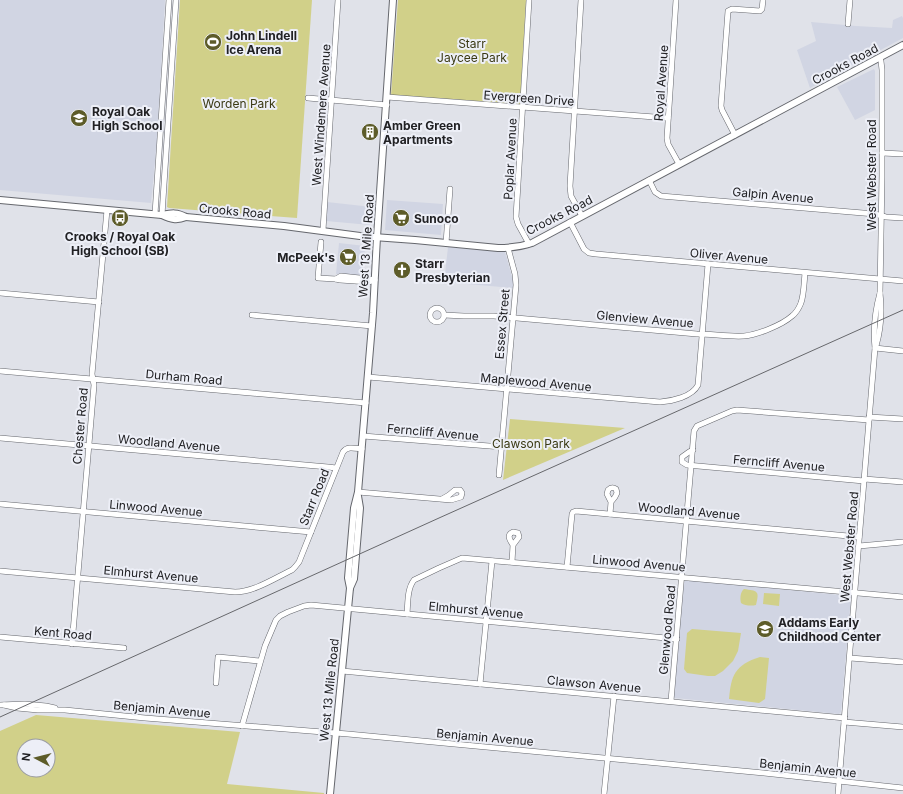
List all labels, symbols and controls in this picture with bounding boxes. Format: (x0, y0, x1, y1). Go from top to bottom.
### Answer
place label: John Lindell Ice Arena (226, 28, 297, 57)
sports icon: John Lindell Ice Arena (203, 32, 223, 52)
park label: Starr Jaycee Park (437, 36, 507, 65)
street label: Crooks Road (809, 40, 881, 88)
street label: West Windemere Avenue (309, 43, 333, 187)
street label: Royal Avenue (651, 44, 671, 122)
street label: Evergreen Drive (483, 87, 575, 109)
park label: Worden Park (202, 96, 276, 111)
place label: Royal Oak High School (92, 104, 162, 133)
school or university icon: Royal Oak High School (69, 108, 89, 128)
place label: Amber Green Apartments (383, 118, 461, 147)
street label: Poplar Avenue (500, 118, 520, 200)
street label: West Webster Road (864, 119, 879, 231)
building icon: Amber Green Apartments (360, 122, 380, 142)
street label: Galpin Avenue (732, 184, 814, 206)
street label: Crooks Road (523, 192, 595, 238)
street label: West 13 Mile Road (355, 194, 377, 298)
street label: Crooks Road (198, 200, 272, 222)
bus stop icon: Crooks / Royal Oak High School (SB) (110, 208, 130, 228)
supermarket icon: Sunoco (391, 208, 411, 228)
place label: Sunoco (414, 211, 459, 226)
place label: Crooks / Royal Oak High School (SB) (65, 229, 175, 258)
street label: Oliver Avenue (689, 245, 769, 267)
supermarket icon: McPeek's (338, 247, 358, 267)
place label: McPeek's (277, 250, 335, 265)
place label: Starr Presbyterian (415, 256, 490, 285)
church icon: Starr Presbyterian (392, 260, 412, 280)
street label: Essex Street (491, 288, 513, 360)
street label: Glenview Avenue (596, 307, 694, 331)
street label: Durham Road (145, 366, 223, 388)
street label: Maplewood Avenue (480, 370, 592, 394)
street label: Chester Road (69, 387, 91, 465)
street label: Ferncliff Avenue (387, 421, 479, 443)
street label: Woodland Avenue (117, 431, 221, 455)
park label: Clawson Park (492, 436, 570, 451)
street label: Ferncliff Avenue (733, 452, 825, 474)
street label: Starr Road (296, 466, 332, 528)
street label: West Webster Road (837, 491, 861, 603)
street label: Linwood Avenue (109, 496, 203, 520)
street label: Woodland Avenue (637, 499, 741, 523)
street label: Linwood Avenue (592, 551, 686, 575)
street label: Elmhurst Avenue (103, 562, 199, 586)
street label: Glenwood Road (656, 585, 678, 675)
street label: Elmhurst Avenue (428, 598, 524, 622)
place label: Addams Early Childhood Center (778, 615, 881, 644)
school or university icon: Addams Early Childhood Center (755, 619, 775, 639)
street label: Kent Road (33, 623, 93, 643)
street label: West 13 Mile Road (316, 638, 342, 742)
street label: Clawson Avenue (546, 672, 642, 696)
street label: Benjamin Avenue (113, 697, 211, 721)
street label: Benjamin Avenue (436, 725, 534, 749)
north arrow (16, 738, 56, 778)
text: N (19, 752, 34, 762)
street label: Benjamin Avenue (759, 755, 857, 781)

